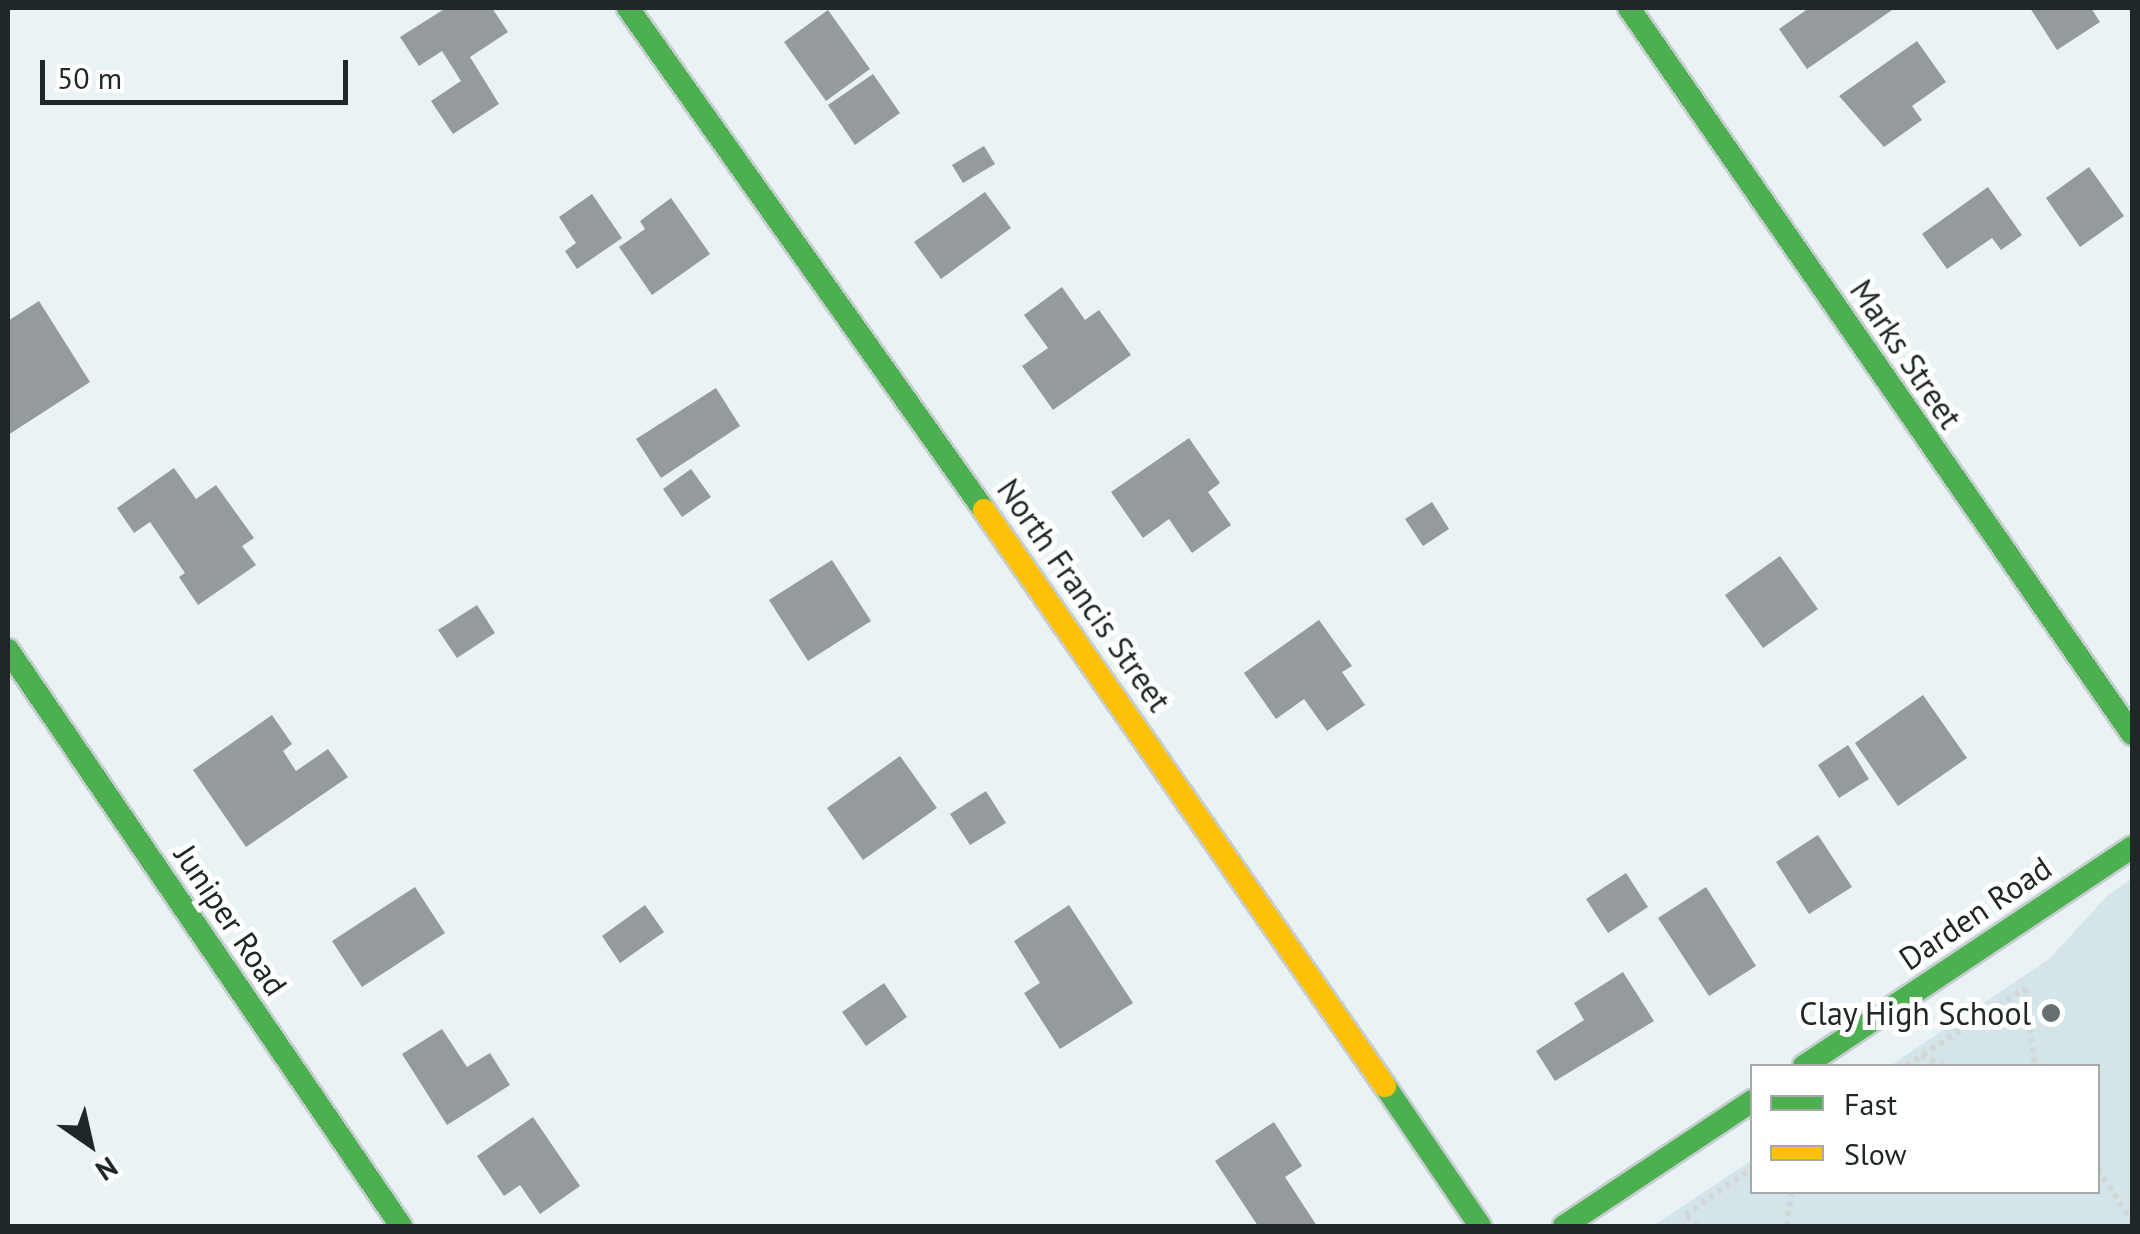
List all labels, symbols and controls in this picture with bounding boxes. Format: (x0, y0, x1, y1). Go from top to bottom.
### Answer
scale bar (45, 40, 352, 102)
text: 50 m (57, 58, 122, 97)
street label: Marks Street (1842, 272, 1970, 436)
street label: North Francis Street (989, 471, 1179, 719)
street label: Juniper Road (167, 837, 295, 1003)
street label: Darden Road (1892, 848, 2058, 978)
place label: Clay High School (1798, 994, 2031, 1032)
marker: Clay High School (2040, 1002, 2062, 1024)
legend (1750, 1064, 2100, 1194)
text: Fast (1844, 1084, 1897, 1123)
north arrow (40, 1094, 140, 1194)
text: Slow (1844, 1134, 1907, 1173)
text: N (89, 1149, 125, 1190)

